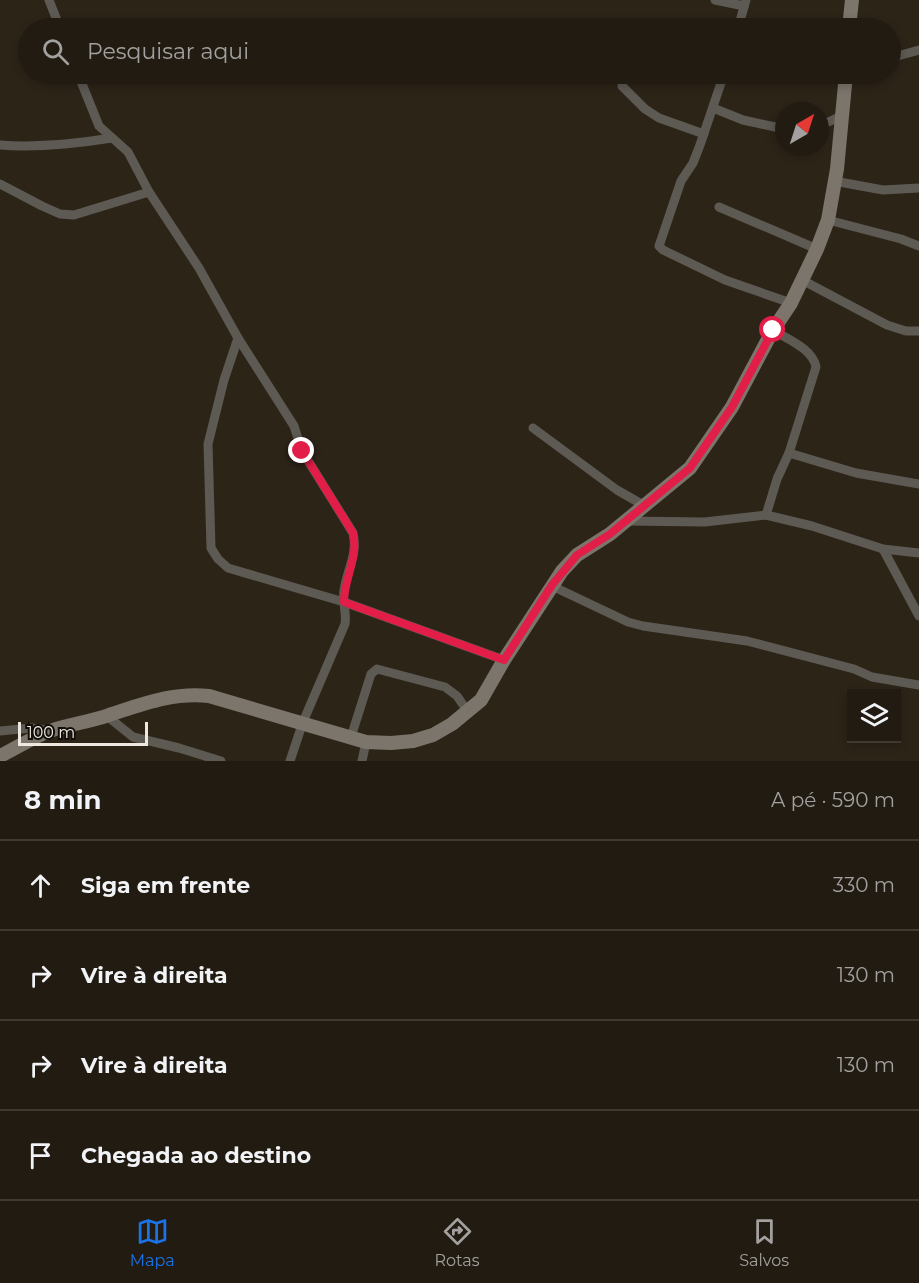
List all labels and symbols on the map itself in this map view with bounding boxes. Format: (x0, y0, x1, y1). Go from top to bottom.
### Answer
north arrow (775, 102, 829, 156)
route start (759, 316, 785, 342)
route end (288, 437, 314, 463)
scale bar (18, 719, 148, 746)

